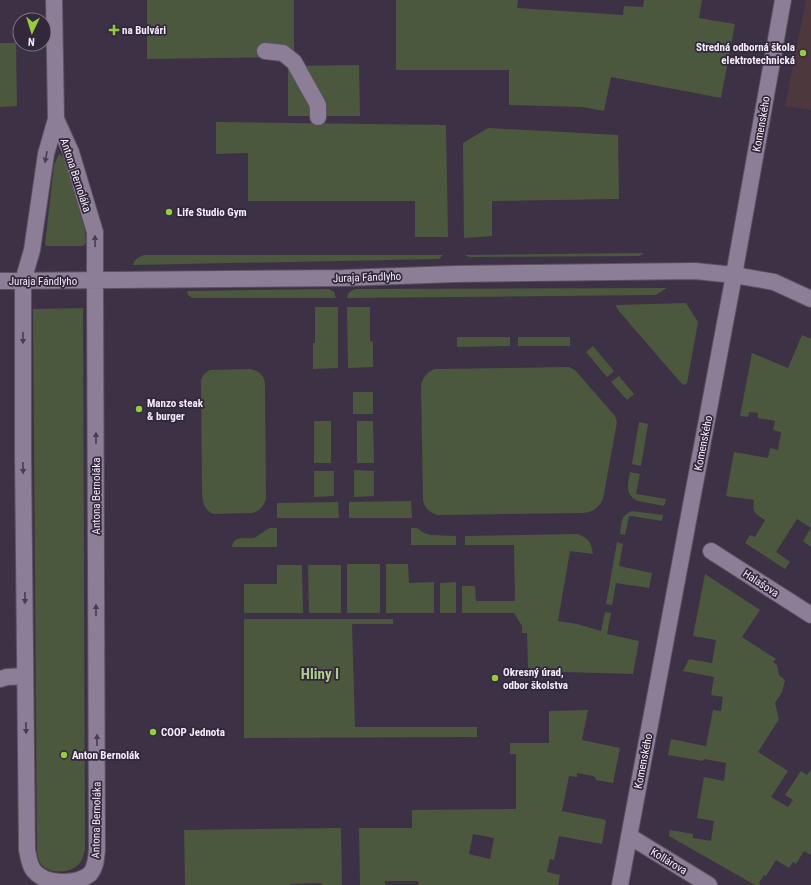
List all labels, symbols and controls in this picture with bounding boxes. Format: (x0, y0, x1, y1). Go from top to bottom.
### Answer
north arrow (12, 12, 52, 52)
place label: na Bulvári (122, 24, 166, 37)
marker: na Bulvári (109, 25, 119, 35)
text: N (27, 35, 35, 48)
place label: Stredná odborná škola elektrotechnická (696, 41, 795, 67)
marker: Stredná odborná škola elektrotechnická (798, 48, 808, 58)
street label: Komenského (750, 95, 773, 153)
street label: Antona Bernoláka (57, 137, 94, 214)
one-way arrow (43, 151, 49, 163)
place label: Life Studio Gym (177, 206, 247, 219)
marker: Life Studio Gym (164, 207, 174, 217)
one-way arrow (92, 234, 98, 247)
street label: Juraja Fándlyho (333, 270, 402, 285)
street label: Juraja Fándlyho (9, 275, 78, 288)
one-way arrow (20, 332, 26, 345)
place label: Manzo steak & burger (147, 397, 204, 423)
marker: Manzo steak & burger (134, 404, 144, 414)
street label: Komenského (692, 414, 715, 472)
one-way arrow (93, 431, 99, 444)
street label: Antona Bernoláka (90, 458, 103, 534)
one-way arrow (20, 462, 26, 475)
street label: Halašova (740, 567, 781, 600)
one-way arrow (22, 592, 28, 605)
one-way arrow (93, 603, 99, 616)
district label: Hliny I (301, 665, 339, 683)
place label: Okresný úrad, odbor školstva (503, 666, 568, 692)
marker: Okresný úrad, odbor školstva (490, 673, 500, 683)
one-way arrow (23, 722, 29, 735)
place label: COOP Jednota (161, 726, 225, 739)
marker: COOP Jednota (148, 727, 158, 737)
street label: Komenského (632, 732, 655, 790)
one-way arrow (94, 733, 100, 746)
place label: Anton Bernolák (72, 749, 140, 762)
marker: Anton Bernolák (59, 750, 69, 760)
street label: Antona Bernoláka (89, 781, 104, 859)
street label: Kollárova (648, 845, 689, 877)

